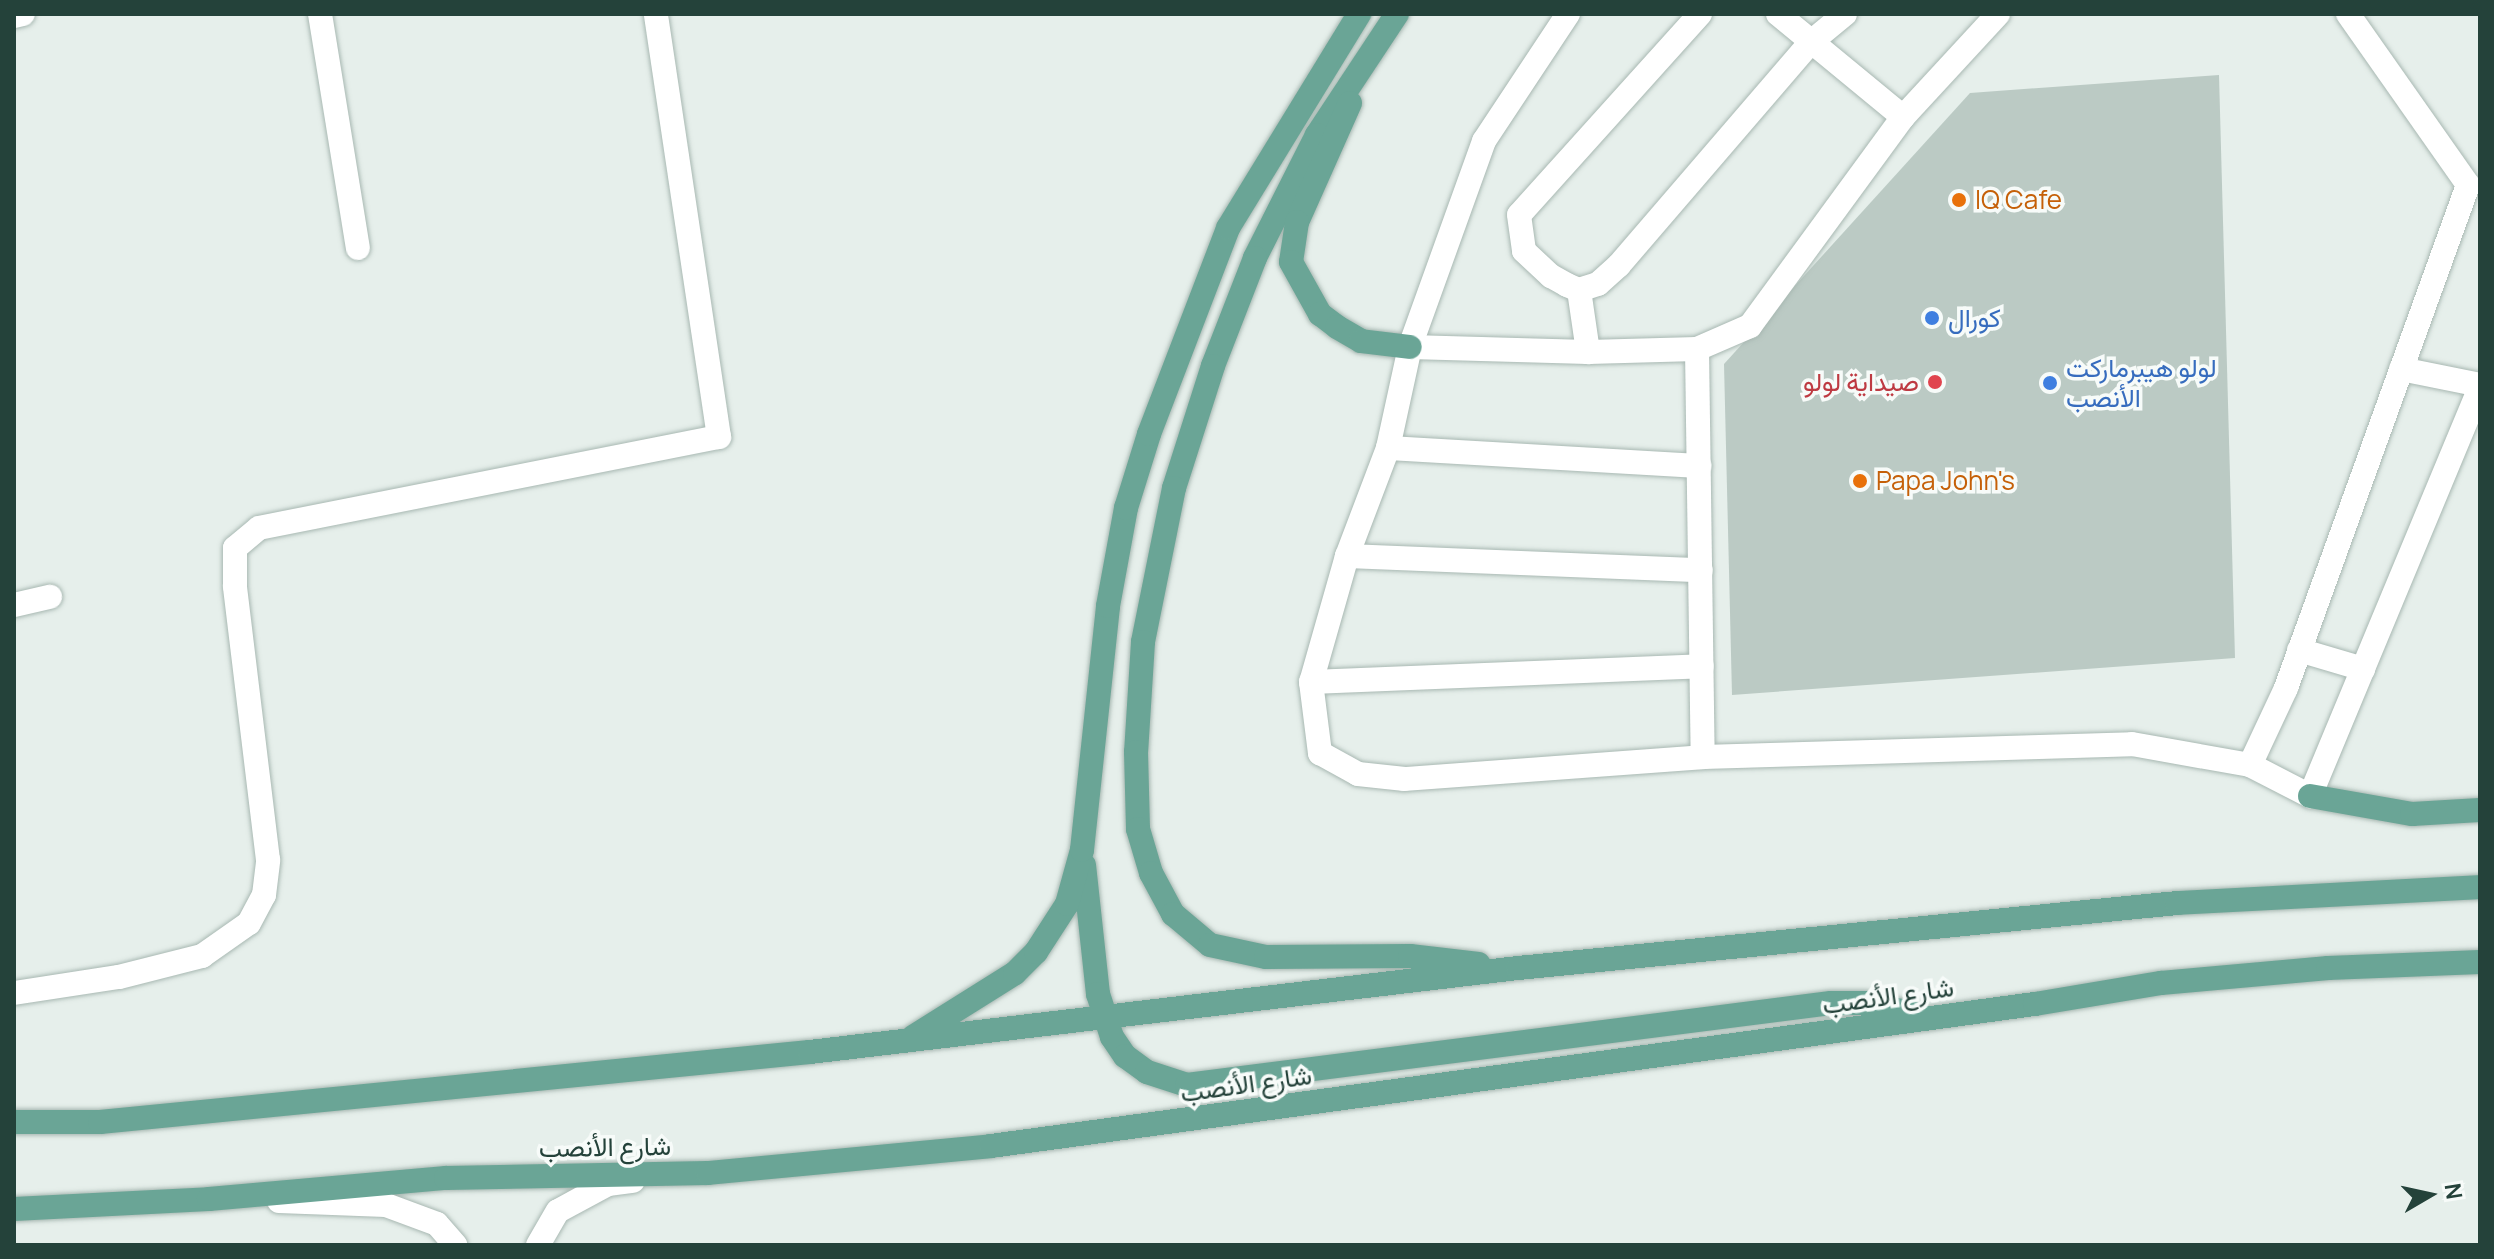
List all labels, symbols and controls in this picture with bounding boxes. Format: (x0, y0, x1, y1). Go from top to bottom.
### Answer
place label: IQ Cafe (1975, 184, 2062, 216)
marker: IQ Cafe (1950, 191, 1968, 209)
place label: كورال (1948, 302, 2001, 334)
marker: كورال (1923, 309, 1941, 327)
place label: لولو ه‍يبرماركت الأنصب (2066, 352, 2217, 414)
place label: صيداية لولو (1803, 366, 1919, 398)
marker: صيداية لولو (1926, 373, 1944, 391)
marker: لولو ه‍يبرماركت الأنصب (2041, 374, 2059, 392)
place label: Papa John's (1876, 465, 2015, 497)
marker: Papa John's (1851, 472, 1869, 490)
street label: شارع الأنصب (1820, 971, 1956, 1021)
street label: شارع الأنصب (1178, 1059, 1314, 1109)
street label: شارع الأنصب (539, 1130, 671, 1164)
north arrow (2390, 1155, 2470, 1235)
text: N (2438, 1181, 2470, 1201)

